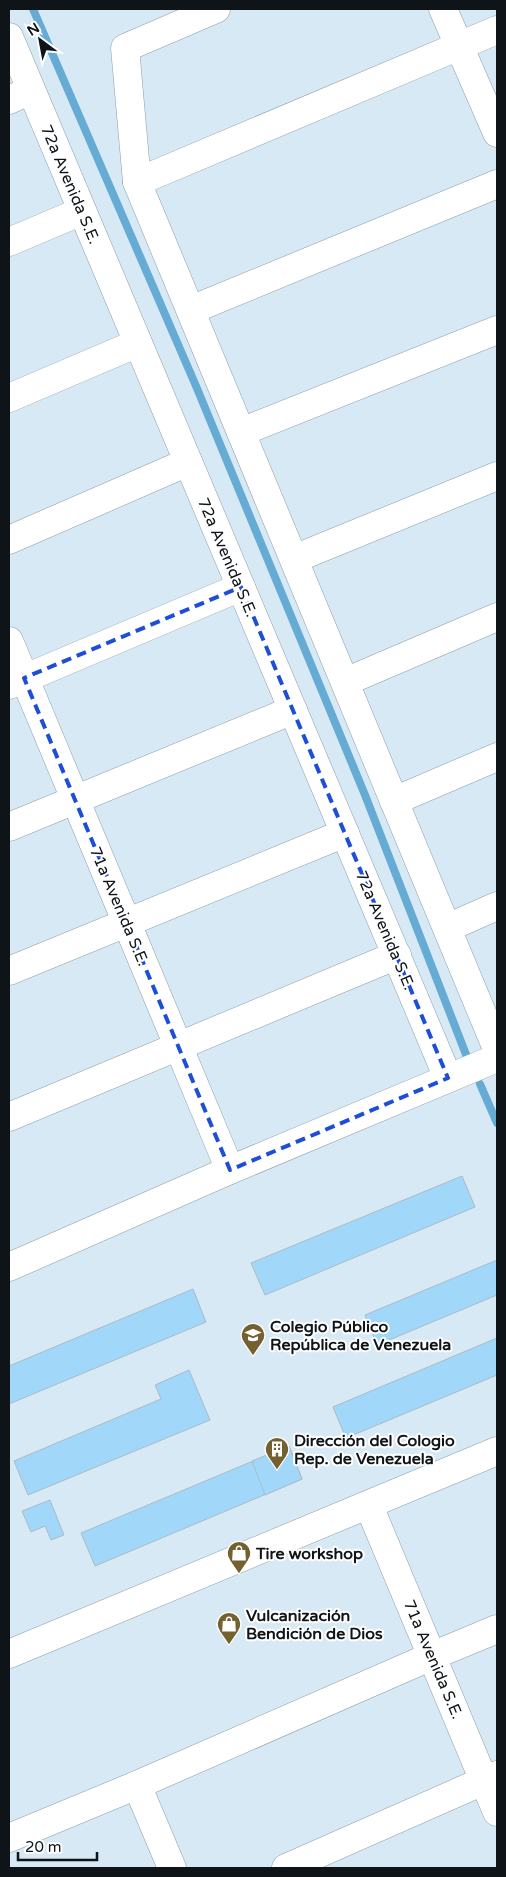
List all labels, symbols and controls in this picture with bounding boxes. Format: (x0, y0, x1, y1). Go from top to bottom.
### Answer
north arrow (15, 15, 65, 65)
text: N (24, 19, 43, 40)
street label: 72a Avenida S.E. (36, 122, 104, 247)
street label: 72a Avenida S.E. (193, 495, 261, 620)
street label: 71a Avenida S.E. (85, 844, 153, 969)
street label: 72a Avenida S.E. (351, 868, 419, 993)
place label: Colegio Público República de Venezuela (270, 1317, 451, 1355)
school or university icon: Colegio Público República de Venezuela (240, 1322, 266, 1356)
place label: Dirección del Cologio Rep. de Venezuela (294, 1431, 455, 1469)
building icon: Dirección del Cologio Rep. de Venezuela (264, 1436, 290, 1470)
shop icon: Tire workshop (226, 1540, 252, 1574)
place label: Tire workshop (255, 1544, 363, 1564)
street label: 71a Avenida S.E. (399, 1597, 467, 1722)
place label: Vulcanización Bendición de Dios (246, 1606, 383, 1644)
shop icon: Vulcanización Bendición de Dios (216, 1611, 242, 1645)
scale bar (18, 1830, 96, 1862)
text: 20 m (25, 1838, 62, 1856)

